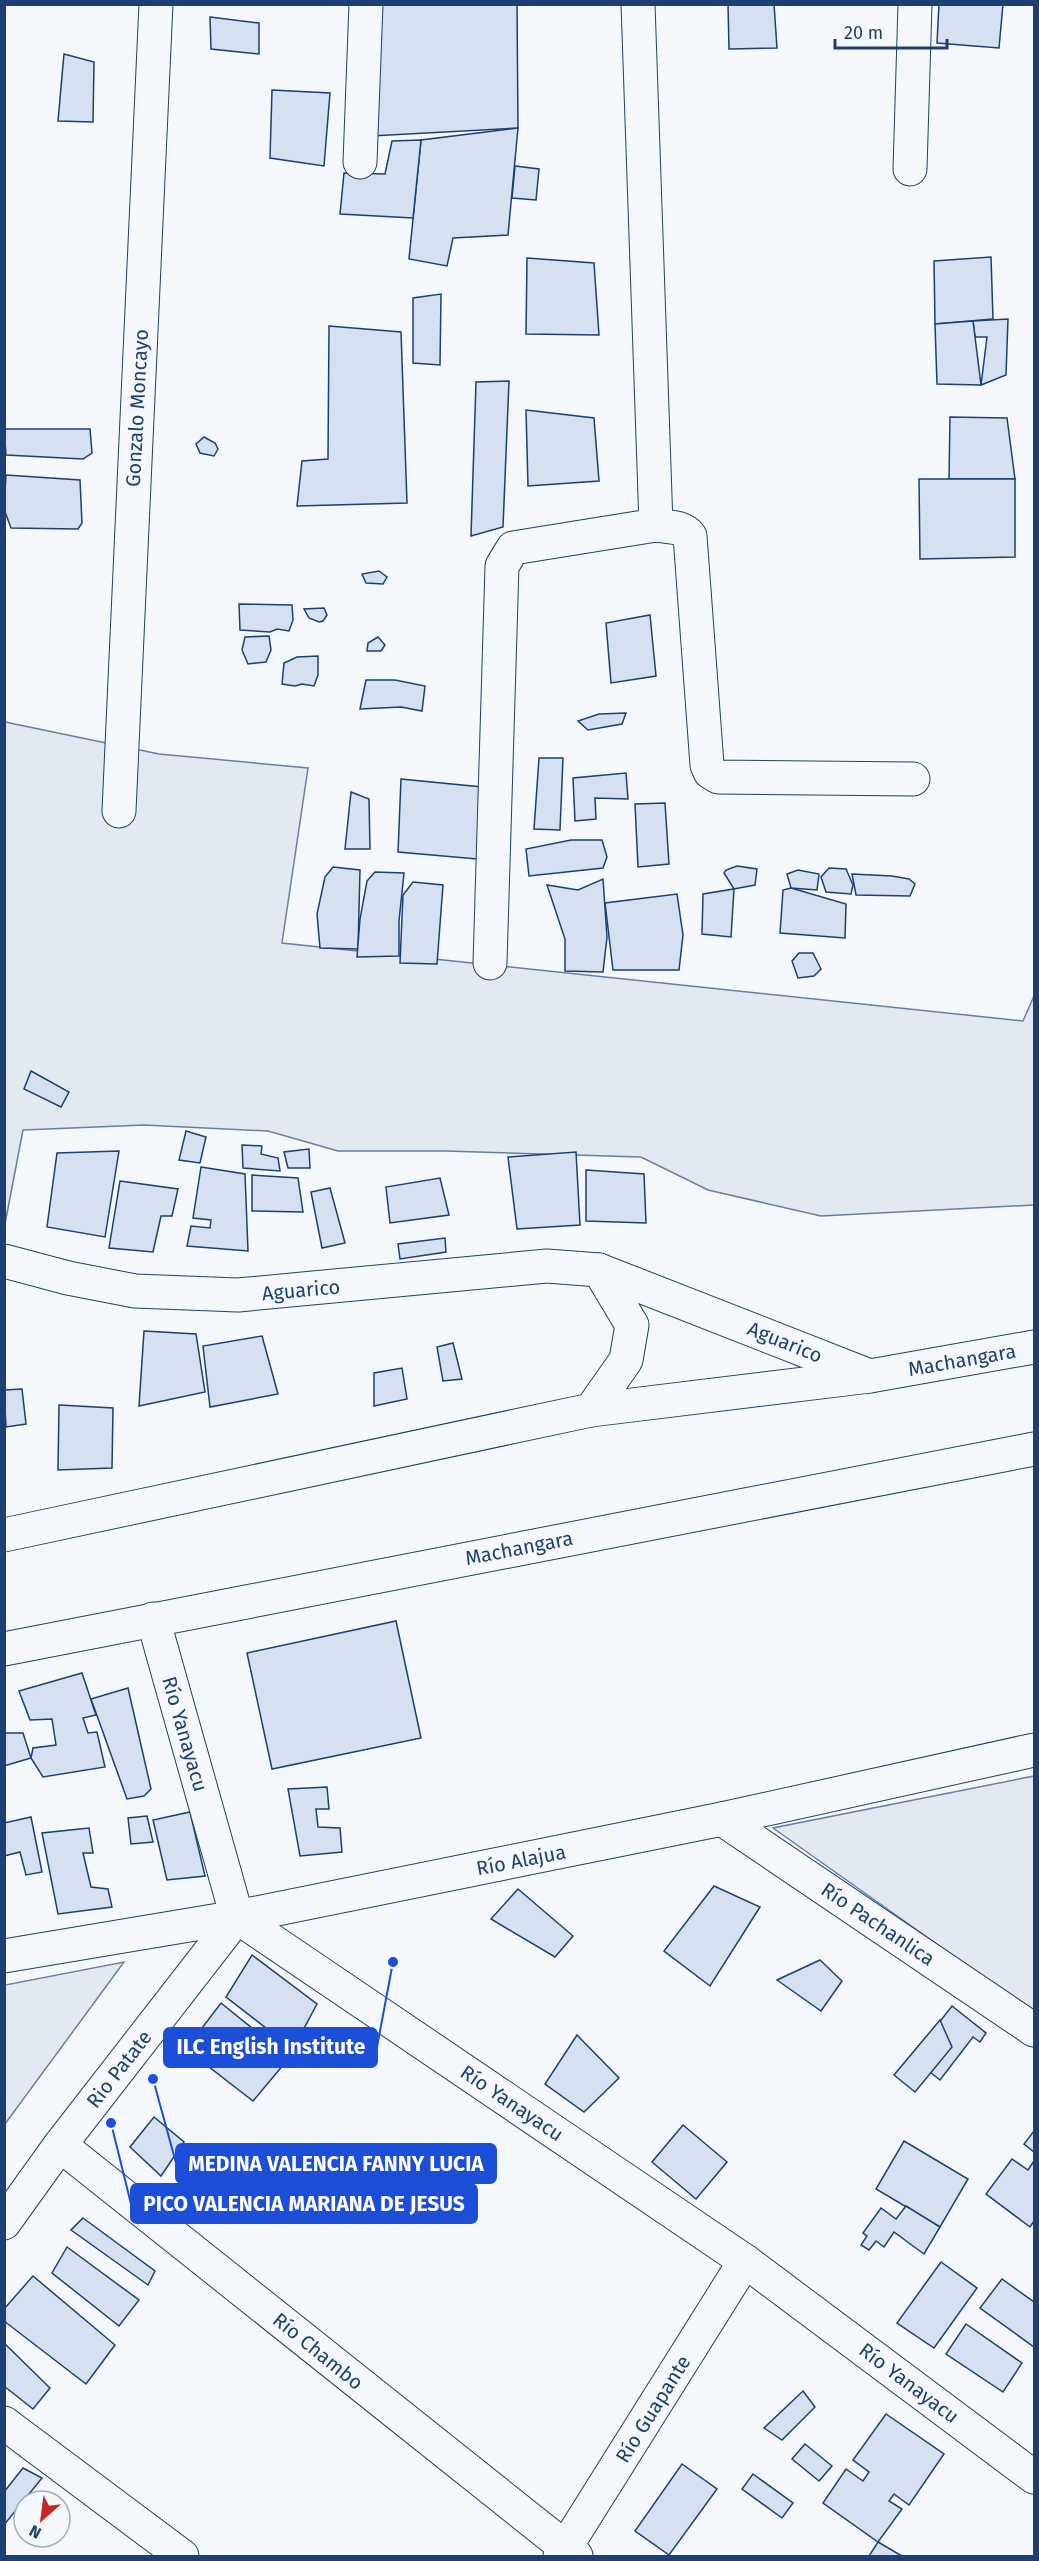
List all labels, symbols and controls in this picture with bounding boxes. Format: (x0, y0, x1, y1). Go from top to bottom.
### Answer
scale bar (835, 12, 948, 50)
text: 20 m (844, 22, 883, 44)
street label: Gonzalo Moncayo (121, 328, 153, 488)
street label: Aguarico (261, 1275, 341, 1305)
street label: Aguarico (744, 1316, 826, 1368)
street label: Machangara (906, 1339, 1018, 1381)
street label: Machangara (463, 1526, 575, 1570)
street label: Río Yanayacu (157, 1674, 213, 1794)
street label: Río Alajua (474, 1840, 568, 1880)
street label: Río Pachanlica (817, 1877, 939, 1971)
street label: Rio Patate (81, 2025, 157, 2113)
callout: ILC English Institute (164, 2028, 377, 2067)
text: ILC English Institute (177, 2034, 366, 2060)
street label: Río Yanayacu (456, 2060, 568, 2146)
callout: MEDINA VALENCIA FANNY LUCIA (176, 2144, 496, 2183)
text: MEDINA VALENCIA FANNY LUCIA (188, 2151, 484, 2177)
callout: PICO VALENCIA MARIANA DE JESUS (131, 2184, 477, 2223)
text: PICO VALENCIA MARIANA DE JESUS (143, 2191, 465, 2217)
street label: Río Chambo (268, 2307, 368, 2395)
street label: Río Yanayacu (854, 2338, 964, 2428)
street label: Río Guapante (611, 2351, 695, 2467)
north arrow (12, 2489, 72, 2549)
text: N (26, 2521, 44, 2543)

